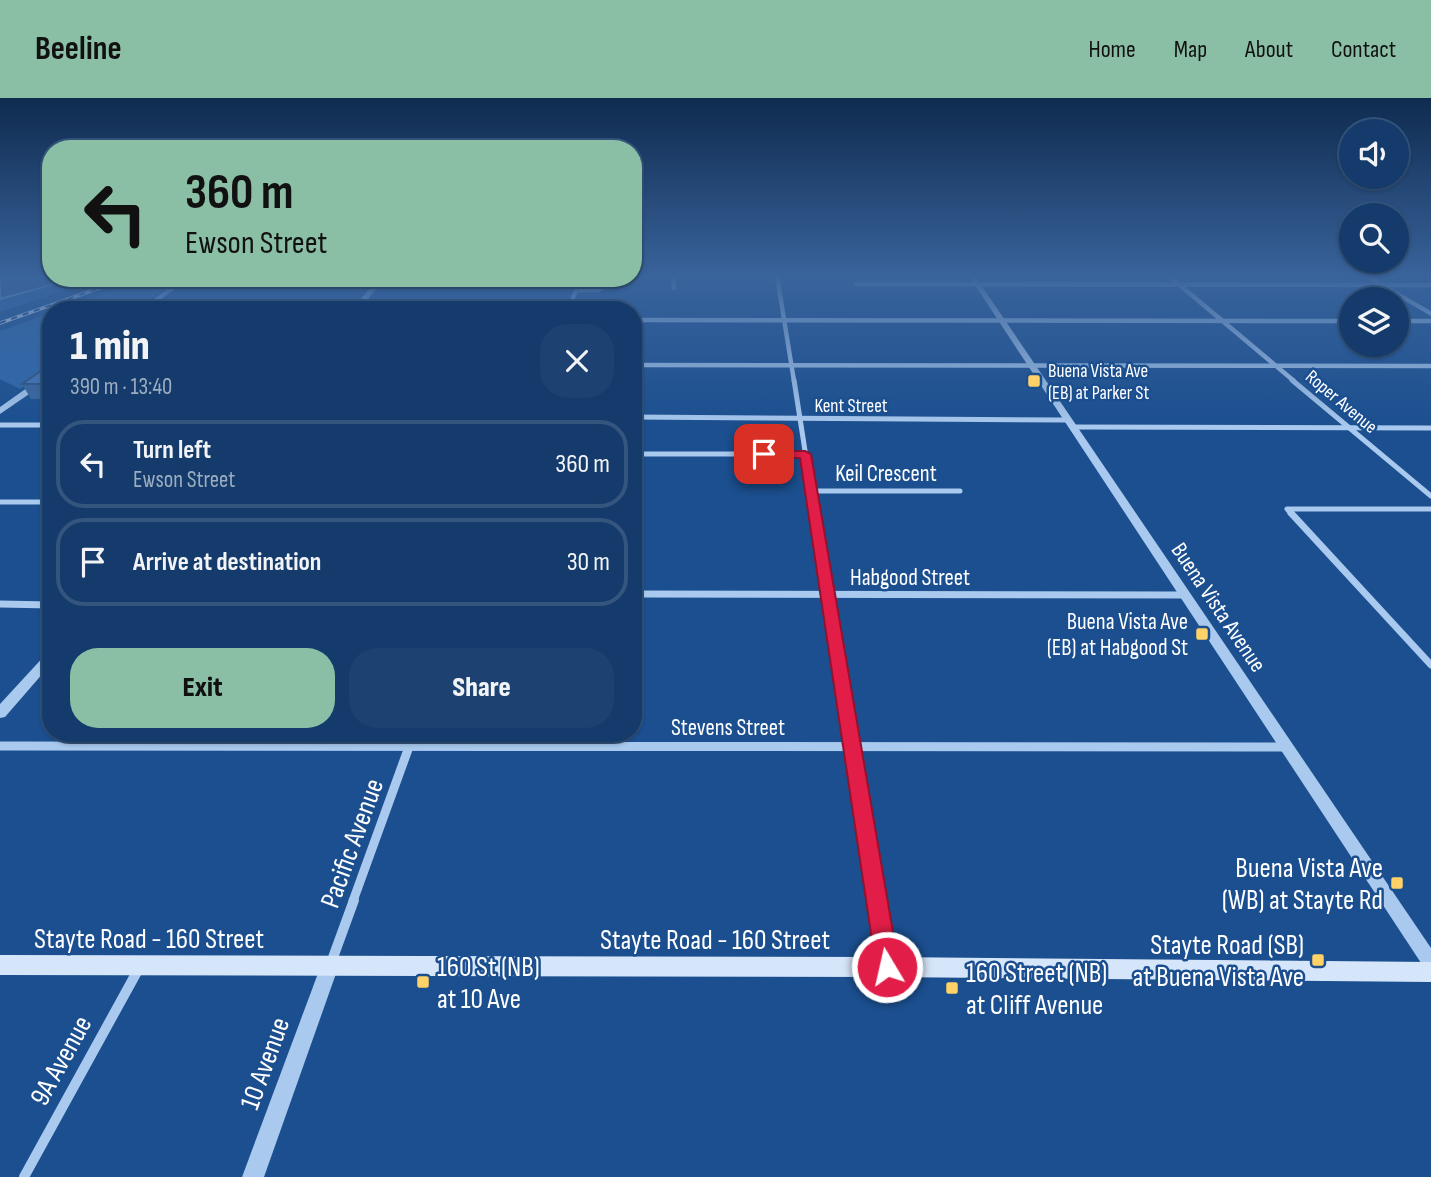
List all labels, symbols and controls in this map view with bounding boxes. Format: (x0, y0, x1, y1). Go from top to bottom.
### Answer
text: Beeline (35, 29, 122, 69)
text: Home (1088, 35, 1136, 64)
text: Map (1174, 35, 1207, 64)
text: About (1245, 35, 1293, 64)
text: Contact (1331, 35, 1396, 64)
map controls (1339, 119, 1409, 357)
button: sound (1339, 119, 1409, 189)
text: 360 m (185, 164, 293, 223)
icon: left (70, 168, 161, 259)
button: search (1339, 203, 1409, 273)
text: Ewson Street (185, 224, 327, 263)
button: layers (1339, 287, 1409, 357)
text: 1 min (70, 321, 150, 372)
button: close (540, 324, 614, 398)
place label: Buena Vista Ave (EB) at Parker St (1048, 360, 1149, 405)
street label: Roper Avenue (1300, 365, 1382, 439)
text: 390 m · 13:40 (70, 373, 172, 401)
marker: Buena Vista Ave (EB) at Parker St (1026, 373, 1042, 389)
street label: Kent Street (814, 395, 888, 418)
pin (734, 424, 794, 484)
text: Turn left (133, 435, 211, 466)
icon: arrive (745, 435, 783, 473)
icon: left (74, 445, 112, 483)
text: 360 m (555, 449, 610, 480)
street label: Keil Crescent (835, 460, 937, 488)
text: Ewson Street (133, 466, 235, 494)
street label: Buena Vista Avenue (1165, 538, 1272, 678)
icon: arrive (74, 543, 112, 581)
text: Arrive at destination (133, 547, 321, 578)
text: 30 m (567, 547, 610, 578)
street label: Habgood Street (850, 564, 970, 592)
place label: Buena Vista Ave (EB) at Habgood St (1047, 608, 1188, 662)
marker: Buena Vista Ave (EB) at Habgood St (1194, 626, 1210, 642)
button: Exit (70, 648, 335, 728)
button: Share (349, 648, 614, 728)
street label: Stevens Street (671, 714, 785, 742)
street label: Pacific Avenue (314, 774, 391, 913)
place label: Buena Vista Ave (WB) at Stayte Rd (1222, 852, 1383, 917)
marker: Buena Vista Ave (WB) at Stayte Rd (1389, 875, 1405, 891)
street label: Stayte Road - 160 Street (34, 923, 264, 956)
street label: Stayte Road - 160 Street (600, 924, 830, 957)
place label: Stayte Road (SB) at Buena Vista Ave (1133, 929, 1304, 994)
position arrow (850, 930, 924, 1004)
place label: 160 St (NB) at 10 Ave (437, 951, 540, 1016)
marker: Stayte Road (SB) at Buena Vista Ave (1310, 952, 1326, 968)
place label: 160 Street (NB) at Cliff Avenue (966, 957, 1107, 1022)
marker: 160 St (NB) at 10 Ave (415, 974, 431, 990)
marker: 160 Street (NB) at Cliff Avenue (944, 980, 960, 996)
street label: 9A Avenue (23, 1010, 99, 1111)
street label: 10 Avenue (234, 1013, 297, 1114)

